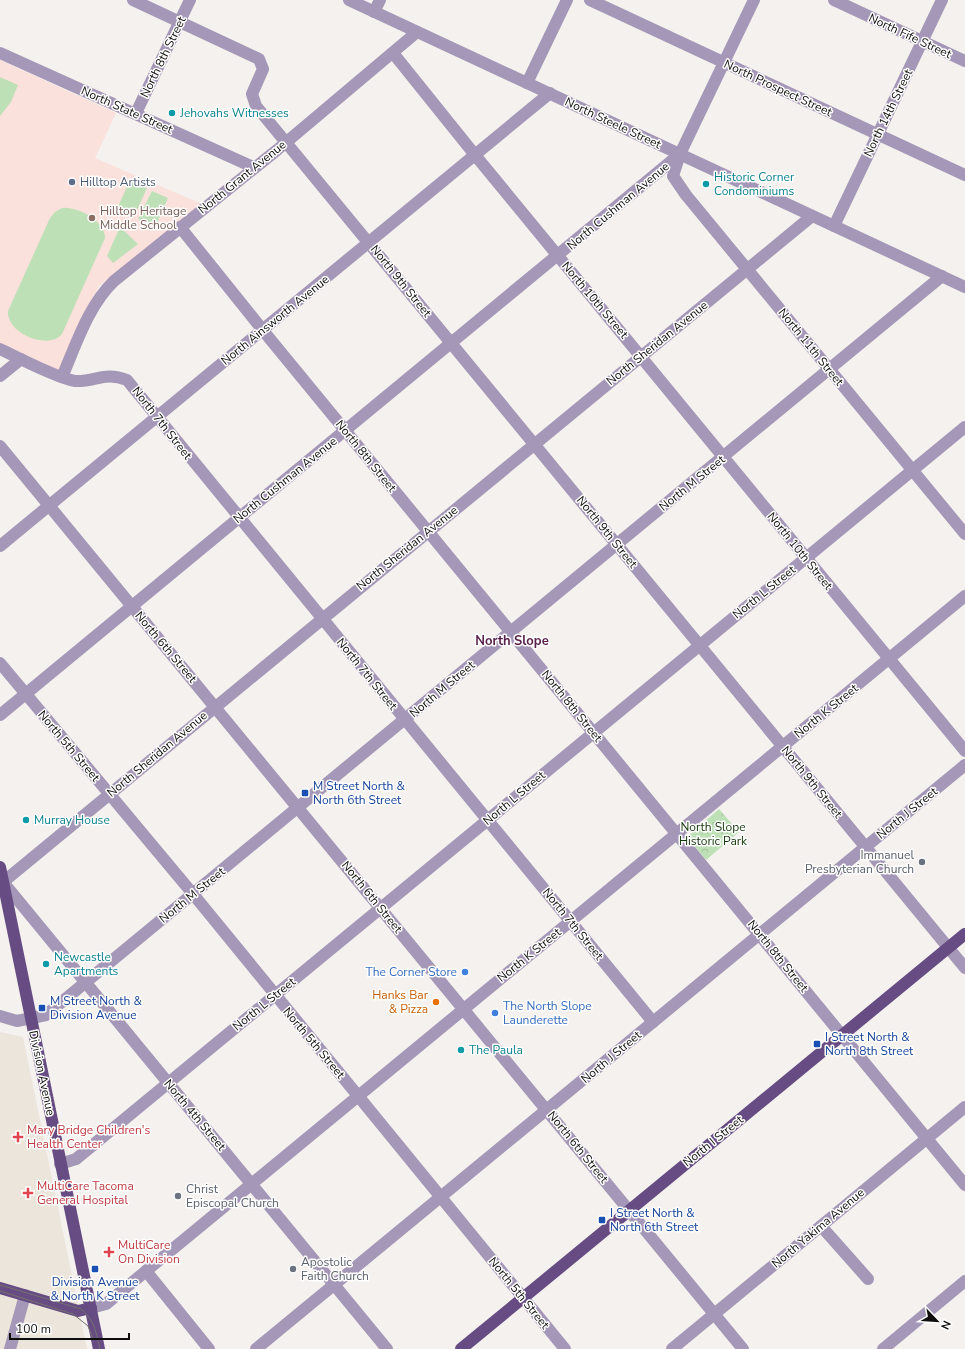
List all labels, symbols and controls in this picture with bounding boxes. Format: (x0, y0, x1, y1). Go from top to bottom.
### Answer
street label: North Fife Street (866, 10, 955, 63)
street label: North 8th Street (136, 13, 190, 100)
street label: North Prospect Street (721, 56, 835, 120)
street label: North 14th Street (860, 66, 916, 159)
street label: North State Street (79, 83, 176, 138)
street label: North Steele Street (562, 94, 664, 153)
place label: Jehovahs Witnesses (179, 105, 289, 121)
marker: Jehovahs Witnesses (167, 108, 177, 118)
street label: North Grant Avenue (195, 137, 289, 217)
street label: North Cushman Avenue (563, 158, 673, 254)
place label: Historic Corner Condominiums (714, 169, 795, 199)
place label: Hilltop Artists (80, 174, 156, 190)
marker: Hilltop Artists (67, 177, 77, 187)
marker: Historic Corner Condominiums (701, 179, 711, 189)
place label: Hilltop Heritage Middle School (100, 203, 186, 233)
marker: Hilltop Heritage Middle School (87, 213, 97, 223)
street label: North 9th Street (367, 242, 436, 321)
street label: North 10th Street (558, 258, 632, 342)
street label: North Ainsworth Avenue (218, 271, 332, 369)
street label: North Sheridan Avenue (603, 297, 711, 389)
street label: North 11th Street (775, 305, 848, 390)
street label: North 7th Street (129, 383, 196, 463)
street label: North 8th Street (332, 417, 401, 496)
street label: North Cushman Avenue (230, 433, 340, 527)
street label: North M Street (656, 451, 729, 515)
street label: North 9th Street (573, 493, 642, 572)
street label: North Sheridan Avenue (353, 502, 461, 594)
street label: North 10th Street (764, 509, 837, 594)
street label: North L Street (729, 561, 799, 622)
street label: North 6th Street (131, 608, 201, 687)
district label: North Slope (475, 632, 549, 650)
street label: North 7th Street (333, 635, 402, 714)
street label: North M Street (406, 657, 479, 721)
street label: North 8th Street (538, 667, 607, 746)
street label: North K Street (791, 680, 862, 742)
street label: North 5th Street (34, 707, 104, 786)
street label: North Sheridan Avenue (104, 707, 210, 801)
street label: North 9th Street (778, 743, 847, 822)
street label: North L Street (480, 767, 549, 829)
place label: M Street North & North 6th Street (313, 778, 405, 808)
street label: North J Street (873, 783, 941, 842)
marker: M Street North & North 6th Street (300, 788, 310, 798)
place label: Murray House (34, 812, 110, 828)
marker: Murray House (21, 815, 31, 825)
park label: North Slope Historic Park (679, 819, 748, 849)
place label: Immanuel Presbyterian Church (805, 847, 914, 877)
marker: Immanuel Presbyterian Church (917, 857, 927, 867)
street label: North 6th Street (338, 858, 407, 937)
street label: North M Street (156, 863, 229, 927)
street label: North 7th Street (539, 885, 608, 964)
street label: North 8th Street (744, 917, 813, 996)
street label: North K Street (494, 924, 565, 986)
place label: Newcastle Apartments (54, 949, 119, 979)
marker: Newcastle Apartments (41, 959, 51, 969)
place label: The Corner Store (366, 964, 457, 980)
marker: The Corner Store (460, 967, 470, 977)
street label: North L Street (229, 973, 299, 1034)
place label: Hanks Bar & Pizza (372, 987, 429, 1017)
place label: M Street North & Division Avenue (50, 993, 142, 1023)
marker: Hanks Bar & Pizza (431, 997, 441, 1007)
place label: The North Slope Launderette (503, 998, 592, 1028)
marker: M Street North & Division Avenue (37, 1003, 47, 1013)
street label: North 5th Street (279, 1004, 349, 1083)
marker: The North Slope Launderette (490, 1008, 500, 1018)
street label: North J Street (578, 1027, 645, 1087)
street label: Division Avenue (25, 1029, 59, 1117)
place label: I Street North & North 8th Street (825, 1029, 914, 1059)
marker: I Street North & North 8th Street (812, 1039, 822, 1049)
place label: The Paula (469, 1042, 523, 1058)
marker: The Paula (456, 1045, 466, 1055)
street label: North 4th Street (160, 1076, 230, 1155)
street label: North 6th Street (544, 1108, 613, 1187)
street label: North I Street (680, 1111, 747, 1170)
place label: Mary Bridge Children's Health Center (27, 1122, 150, 1152)
marker: Mary Bridge Children's Health Center (12, 1131, 24, 1143)
place label: MultiCare Tacoma General Hospital (37, 1178, 134, 1208)
place label: Christ Episcopal Church (186, 1181, 279, 1211)
street label: North Yakima Avenue (768, 1185, 868, 1271)
marker: MultiCare Tacoma General Hospital (22, 1187, 34, 1199)
marker: Christ Episcopal Church (173, 1191, 183, 1201)
place label: I Street North & North 6th Street (610, 1205, 699, 1235)
marker: I Street North & North 6th Street (597, 1215, 607, 1225)
place label: MultiCare On Division (118, 1237, 180, 1267)
marker: MultiCare On Division (103, 1246, 115, 1258)
place label: Apostolic Faith Church (301, 1254, 369, 1284)
street label: North 5th Street (485, 1254, 554, 1333)
marker: Division Avenue & North K Street (90, 1264, 100, 1274)
marker: Apostolic Faith Church (288, 1264, 298, 1274)
place label: Division Avenue & North K Street (51, 1274, 140, 1304)
north arrow (917, 1301, 957, 1341)
scale bar (10, 1315, 129, 1341)
text: N (937, 1318, 954, 1332)
text: 100 m (16, 1321, 51, 1337)

